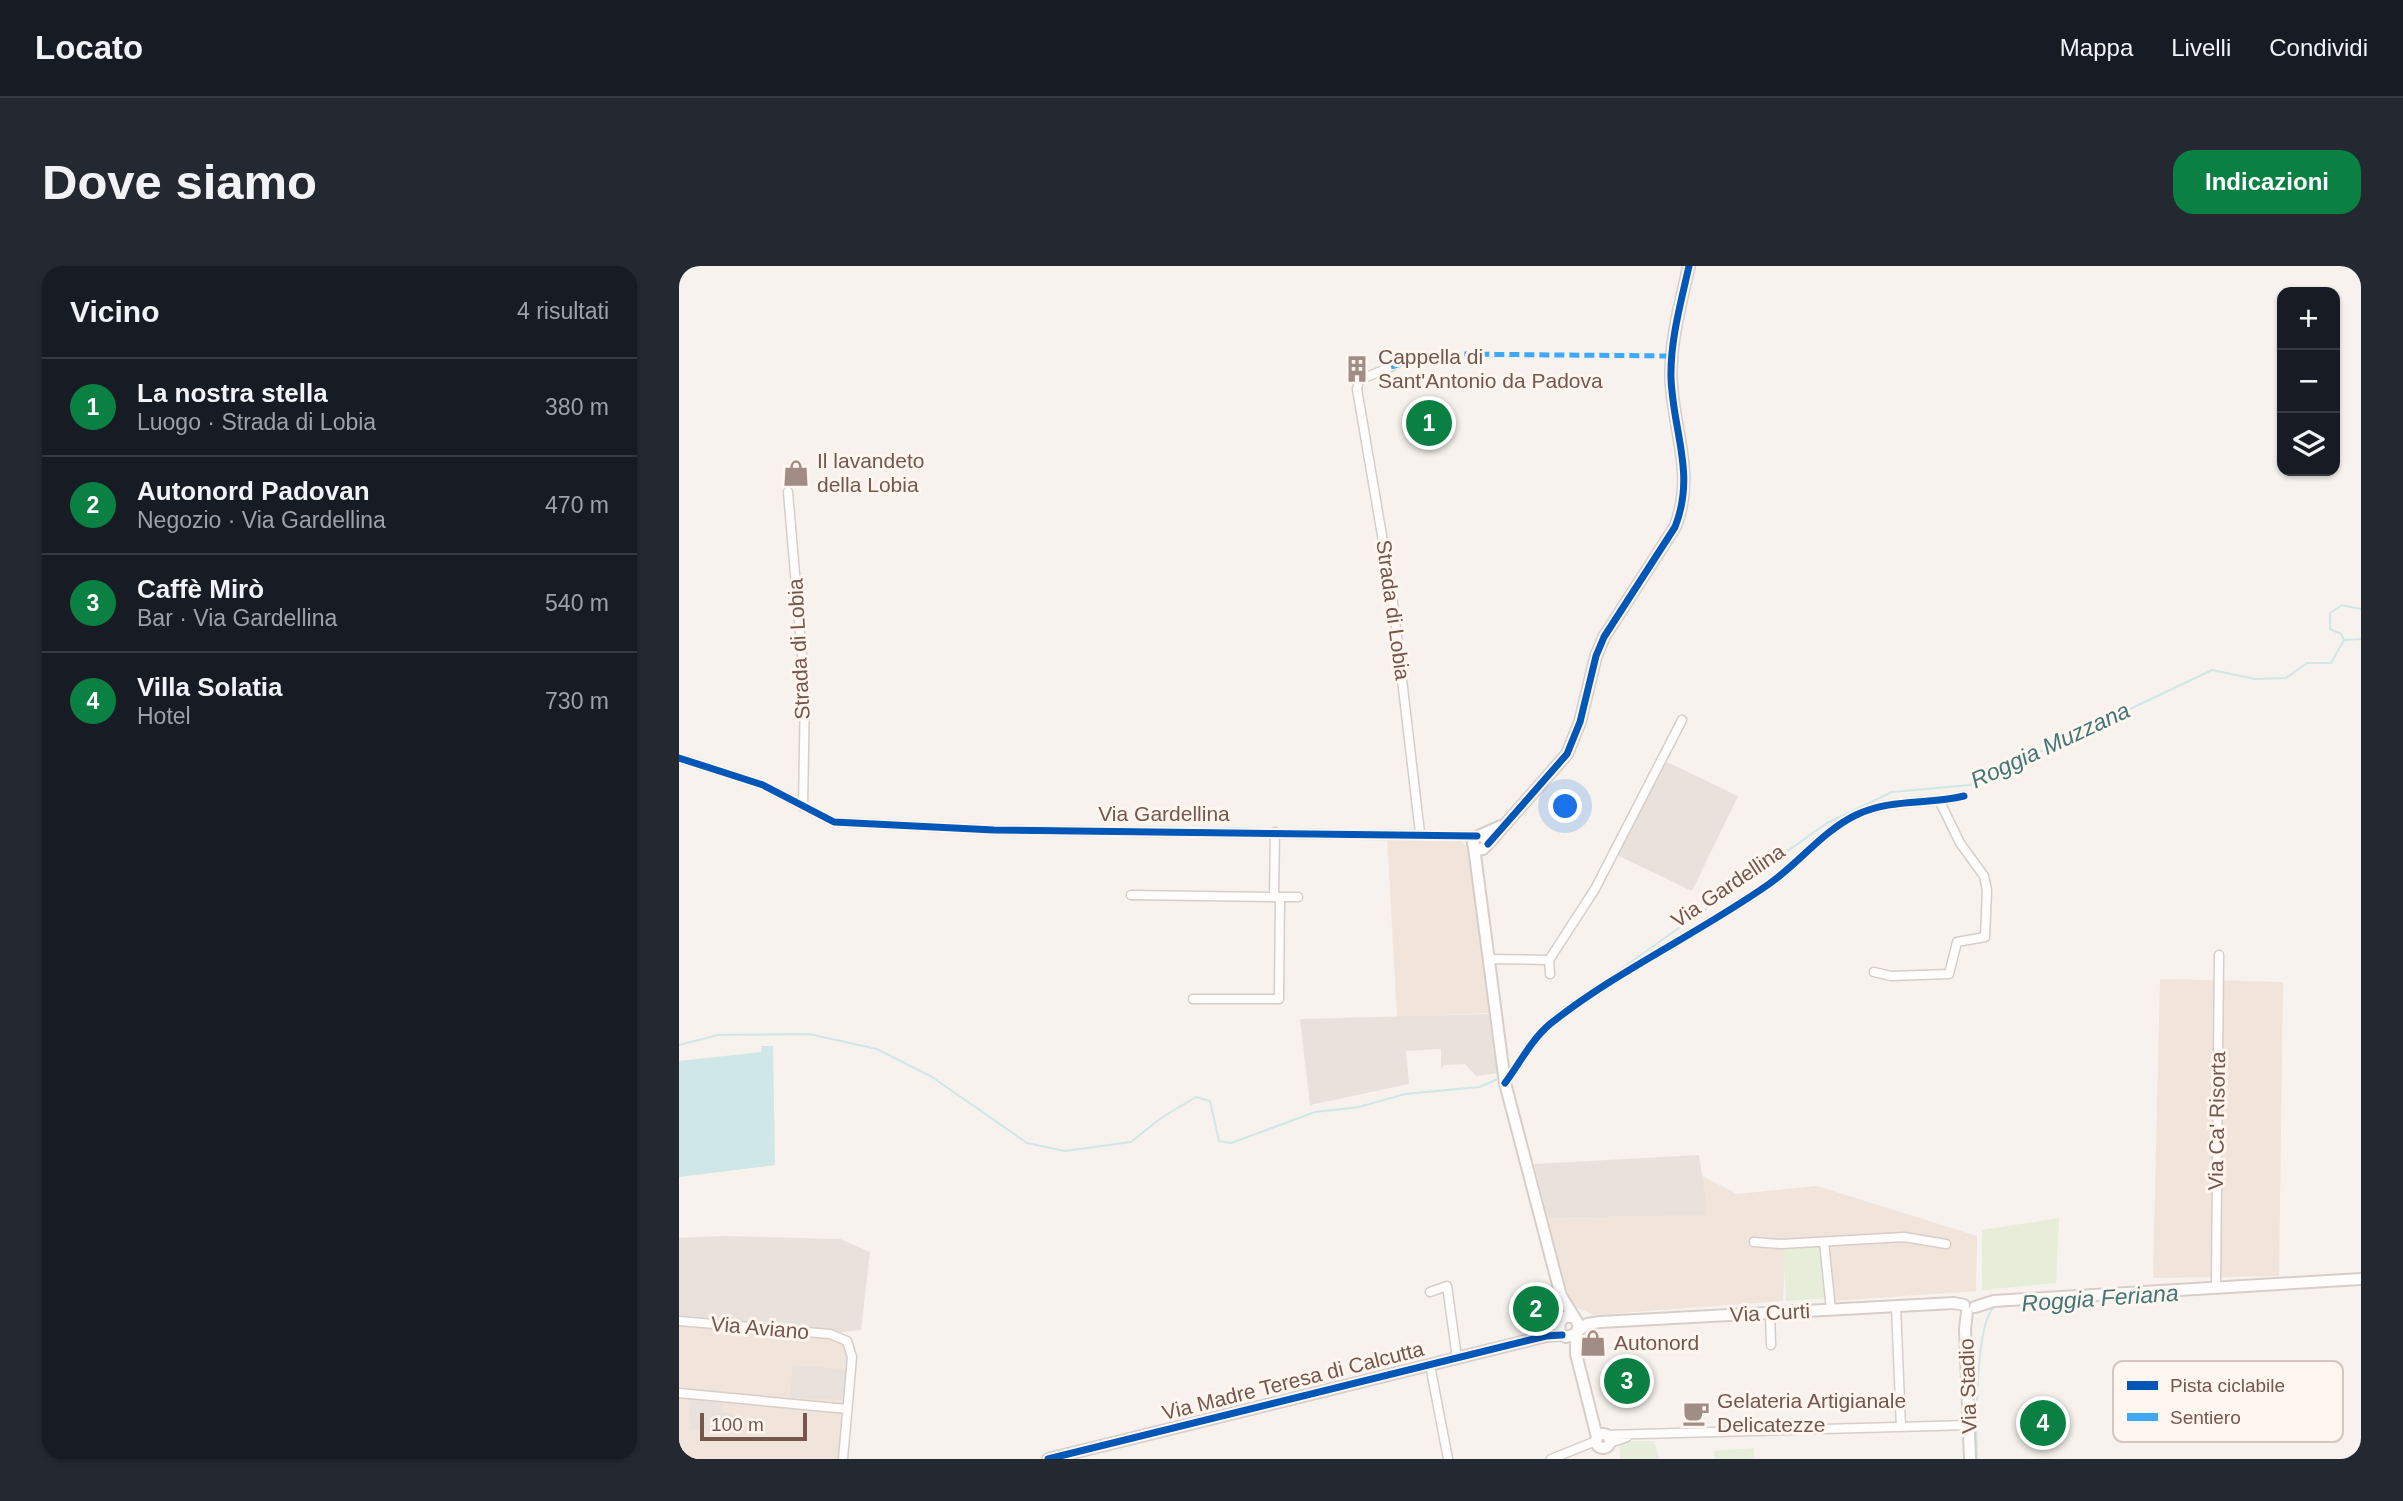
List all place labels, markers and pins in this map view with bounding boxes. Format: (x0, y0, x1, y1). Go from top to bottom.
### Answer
place label: Cappella di Sant'Antonio da Padova (1378, 345, 1603, 392)
building icon: Cappella di Sant'Antonio da Padova (1342, 354, 1372, 384)
pin: 1 (1406, 397, 1452, 449)
place label: Il lavandeto della Lobia (817, 449, 924, 496)
shop icon: Il lavandeto della Lobia (781, 458, 811, 488)
pin: 2 (1513, 1283, 1559, 1335)
shop icon: Autonord (1578, 1328, 1608, 1358)
place label: Autonord (1614, 1331, 1699, 1354)
pin: 3 (1604, 1355, 1650, 1407)
place label: Gelateria Artigianale Delicatezze (1717, 1389, 1906, 1436)
pin: 4 (2020, 1397, 2066, 1449)
cafe icon: Gelateria Artigianale Delicatezze (1681, 1398, 1711, 1428)

